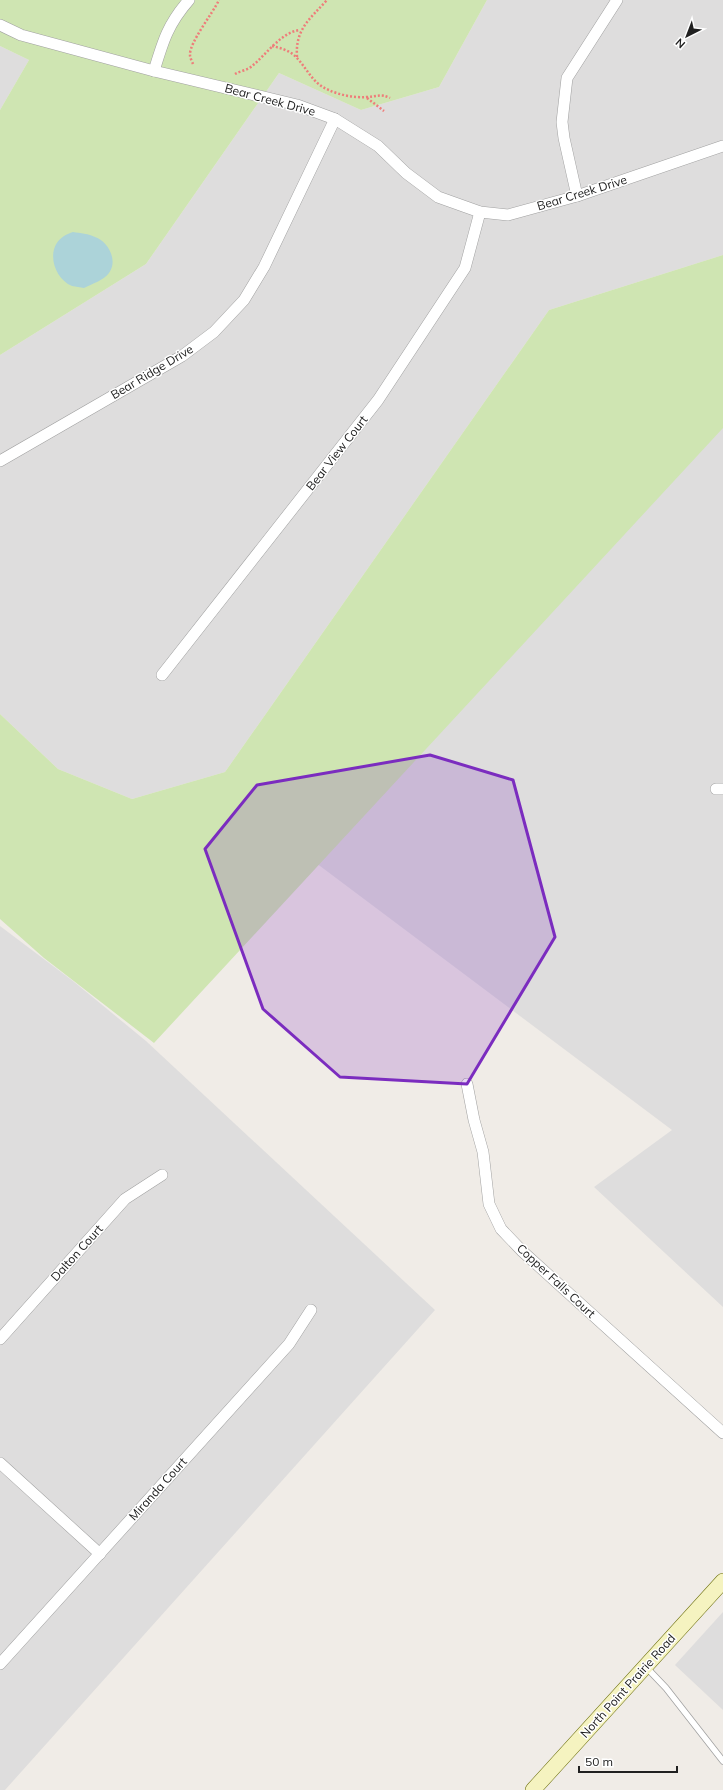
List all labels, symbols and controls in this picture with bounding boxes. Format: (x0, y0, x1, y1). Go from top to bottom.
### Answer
north arrow (667, 16, 707, 56)
text: N (673, 35, 688, 51)
street label: Bear Creek Drive (223, 80, 317, 119)
street label: Bear Creek Drive (535, 172, 629, 213)
street label: Bear Ridge Drive (108, 341, 196, 402)
street label: Bear View Court (303, 412, 371, 493)
street label: Dalton Court (47, 1221, 106, 1284)
street label: Copper Falls Court (514, 1240, 599, 1321)
street label: Miranda Court (125, 1454, 190, 1523)
street label: North Point Prairie Road (577, 1631, 678, 1741)
scale bar (579, 1748, 677, 1774)
text: 50 m (585, 1754, 613, 1769)

